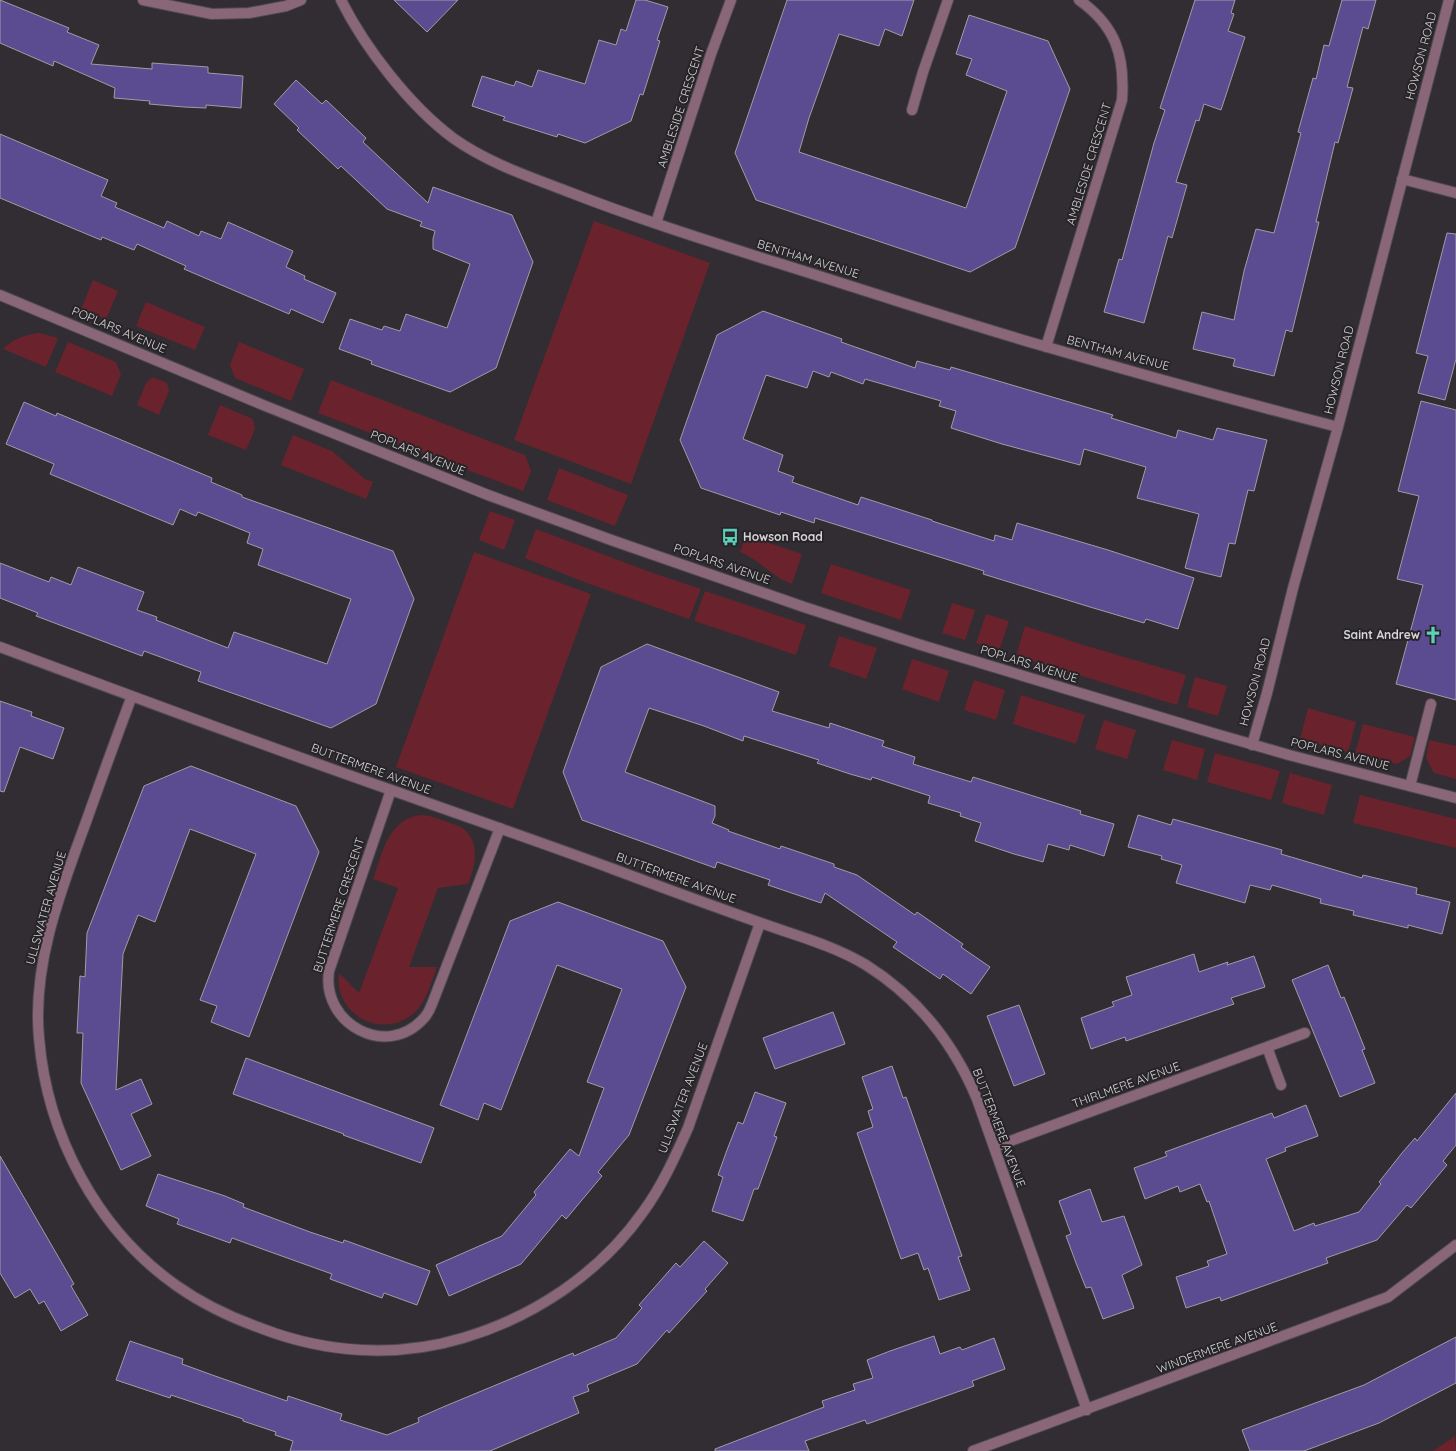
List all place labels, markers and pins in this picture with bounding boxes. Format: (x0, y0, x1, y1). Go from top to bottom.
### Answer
bus stop icon: Howson Road (720, 527, 740, 547)
place label: Howson Road (743, 529, 823, 544)
church icon: Saint Andrew (1423, 625, 1443, 645)
place label: Saint Andrew (1343, 627, 1420, 642)

